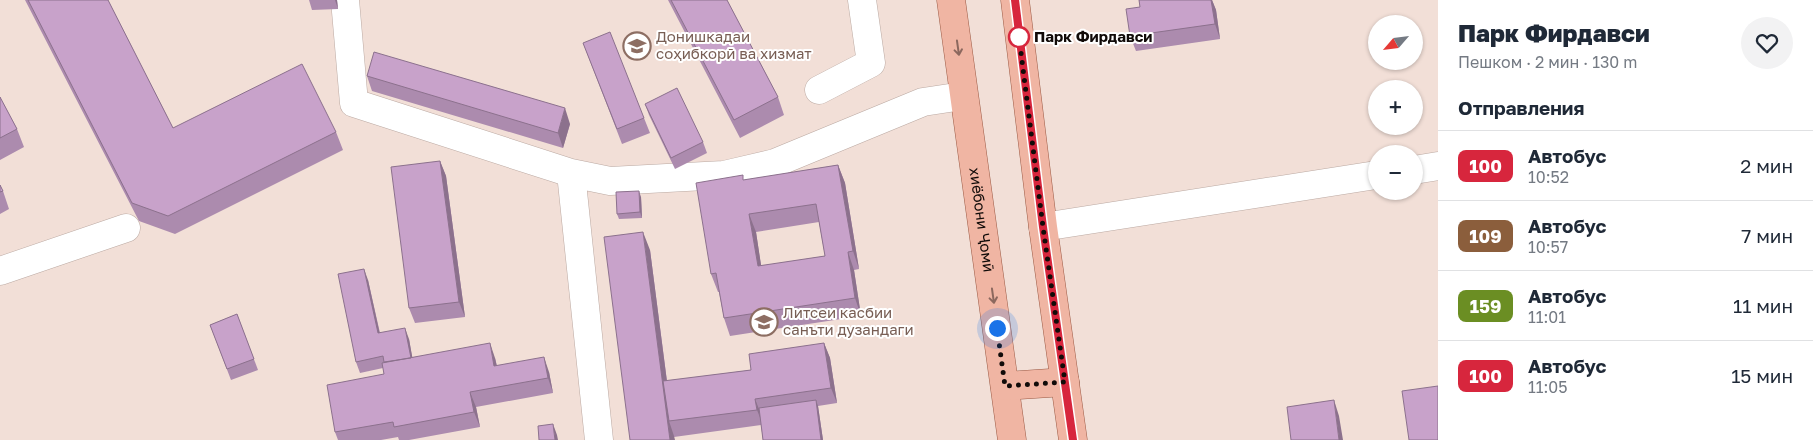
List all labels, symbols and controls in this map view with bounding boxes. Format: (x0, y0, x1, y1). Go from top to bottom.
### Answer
north arrow (1368, 15, 1422, 70)
map controls (1368, 15, 1423, 200)
button: heart (1741, 17, 1793, 69)
text: Парк Фирдавси (1458, 18, 1650, 47)
marker: Парк Фирдавси (1008, 26, 1030, 48)
place label: Донишкадаи соҳибкорӣ ва хизмат (656, 27, 812, 62)
place label: Парк Фирдавси (1034, 27, 1153, 45)
school or university icon: Донишкадаи соҳибкорӣ ва хизмат (622, 31, 652, 61)
one-way arrow (953, 40, 963, 56)
text: Пешком · 2 мин · 130 m (1458, 52, 1637, 72)
button: + (1368, 80, 1423, 135)
text: Отправления (1458, 96, 1584, 119)
text: Автобус (1528, 144, 1606, 167)
button: − (1368, 145, 1423, 200)
text: 2 мин (1740, 154, 1793, 177)
text: 100 (1469, 155, 1502, 177)
street label: хиёбони Ҷомӣ (966, 166, 999, 273)
text: 10:52 (1528, 167, 1569, 187)
text: Автобус (1528, 214, 1606, 237)
text: 7 мин (1741, 224, 1793, 247)
text: 109 (1469, 225, 1502, 247)
text: 10:57 (1528, 237, 1568, 257)
text: Автобус (1528, 284, 1606, 307)
one-way arrow (988, 288, 998, 304)
text: 11 мин (1733, 294, 1793, 317)
text: 159 (1470, 295, 1501, 317)
place label: Литсеи касбии санъти дузандаги (783, 303, 914, 338)
school or university icon: Литсеи касбии санъти дузандаги (749, 307, 779, 337)
text: 11:01 (1528, 307, 1566, 327)
your location (985, 316, 1010, 341)
text: Автобус (1528, 354, 1606, 377)
text: 15 мин (1731, 364, 1793, 387)
text: 100 (1469, 365, 1502, 387)
text: 11:05 (1528, 377, 1568, 397)

